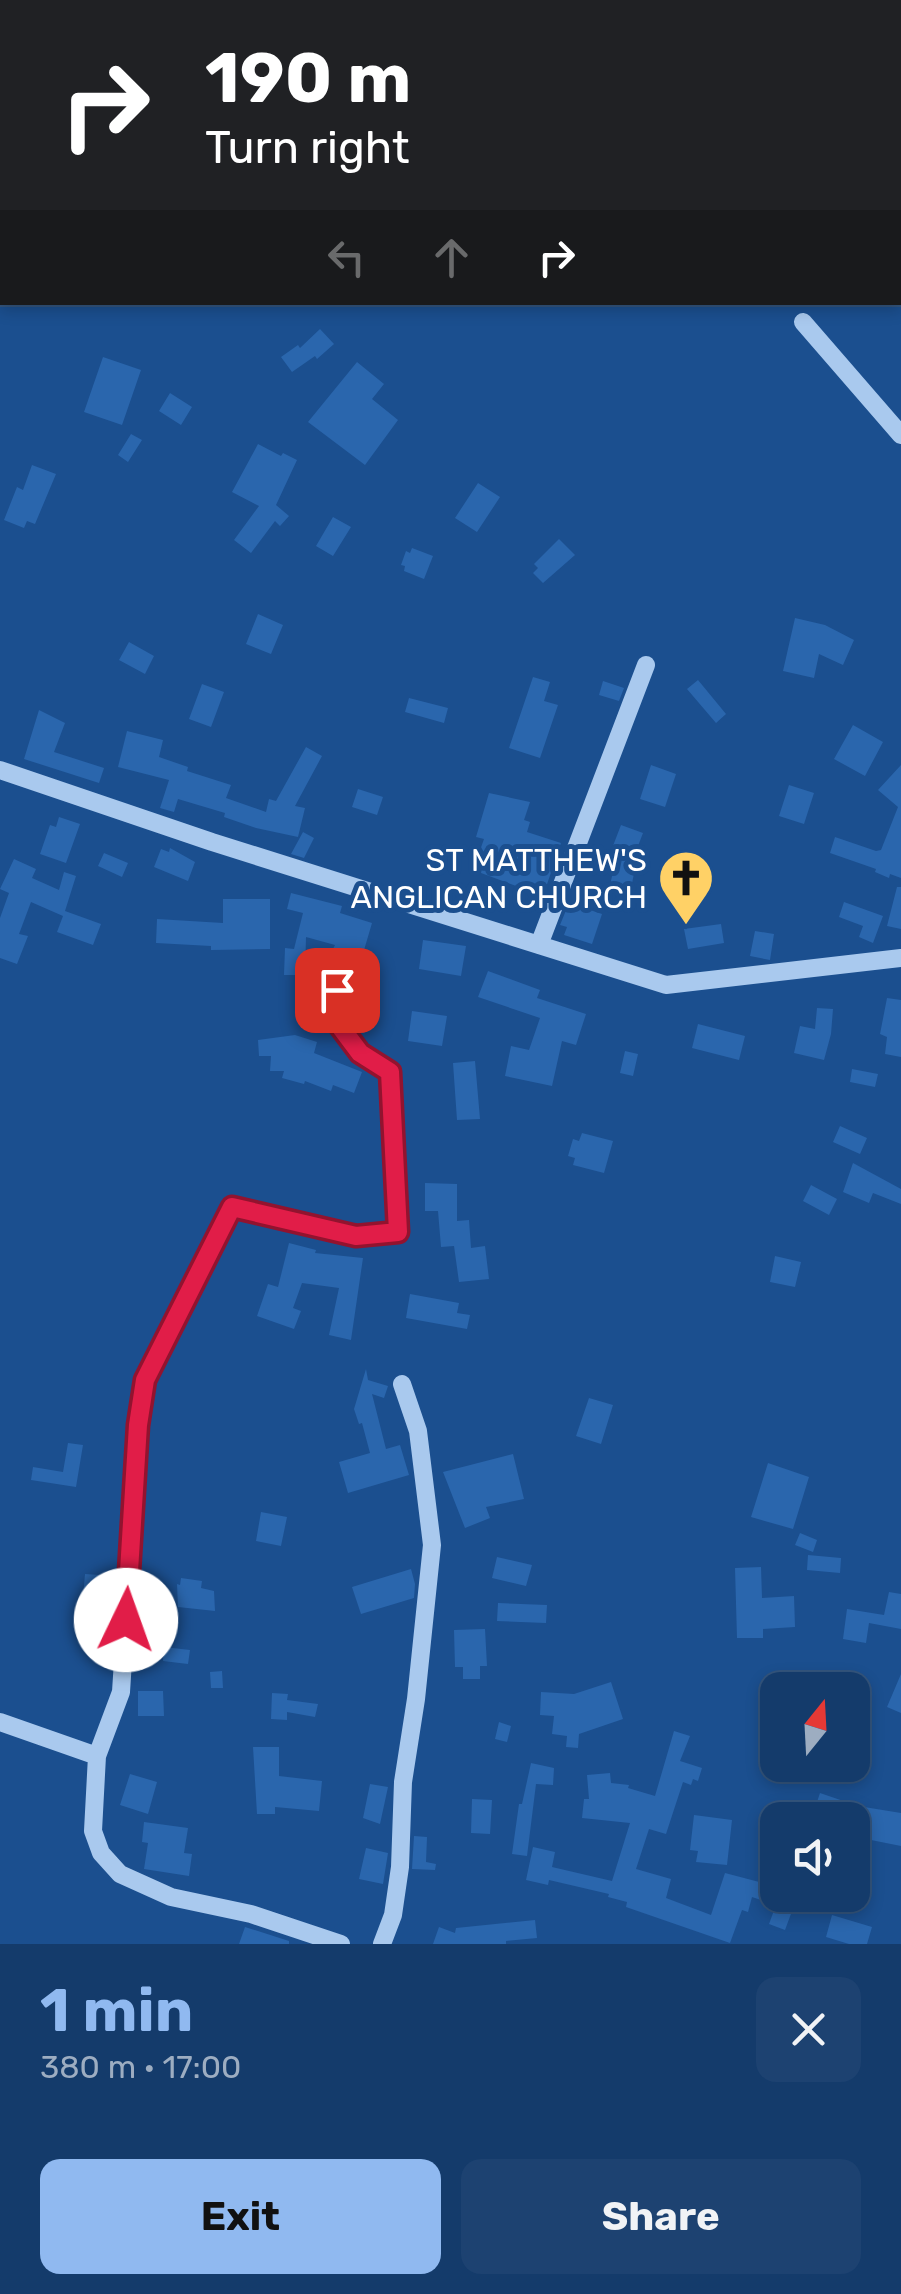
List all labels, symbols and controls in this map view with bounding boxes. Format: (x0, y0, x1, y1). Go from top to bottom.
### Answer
text: 190 m (205, 37, 411, 120)
icon: right (40, 40, 170, 170)
text: Turn right (205, 121, 409, 174)
icon: left (319, 230, 374, 285)
icon: ahead (424, 230, 479, 285)
icon: right (529, 230, 584, 285)
place label: ST MATTHEW'S ANGLICAN CHURCH (350, 841, 647, 916)
church icon: ST MATTHEW'S ANGLICAN CHURCH (656, 848, 716, 927)
pin (295, 948, 380, 1033)
icon: arrive (310, 963, 365, 1018)
position arrow (74, 1568, 178, 1672)
north arrow (760, 1672, 870, 1782)
map controls (760, 1672, 870, 1912)
button: sound (760, 1802, 870, 1912)
text: 1 min (40, 1975, 193, 2046)
button: close (756, 1977, 861, 2082)
text: 380 m · 17:00 (40, 2048, 241, 2086)
button: Exit (40, 2159, 441, 2274)
button: Share (461, 2159, 861, 2274)

